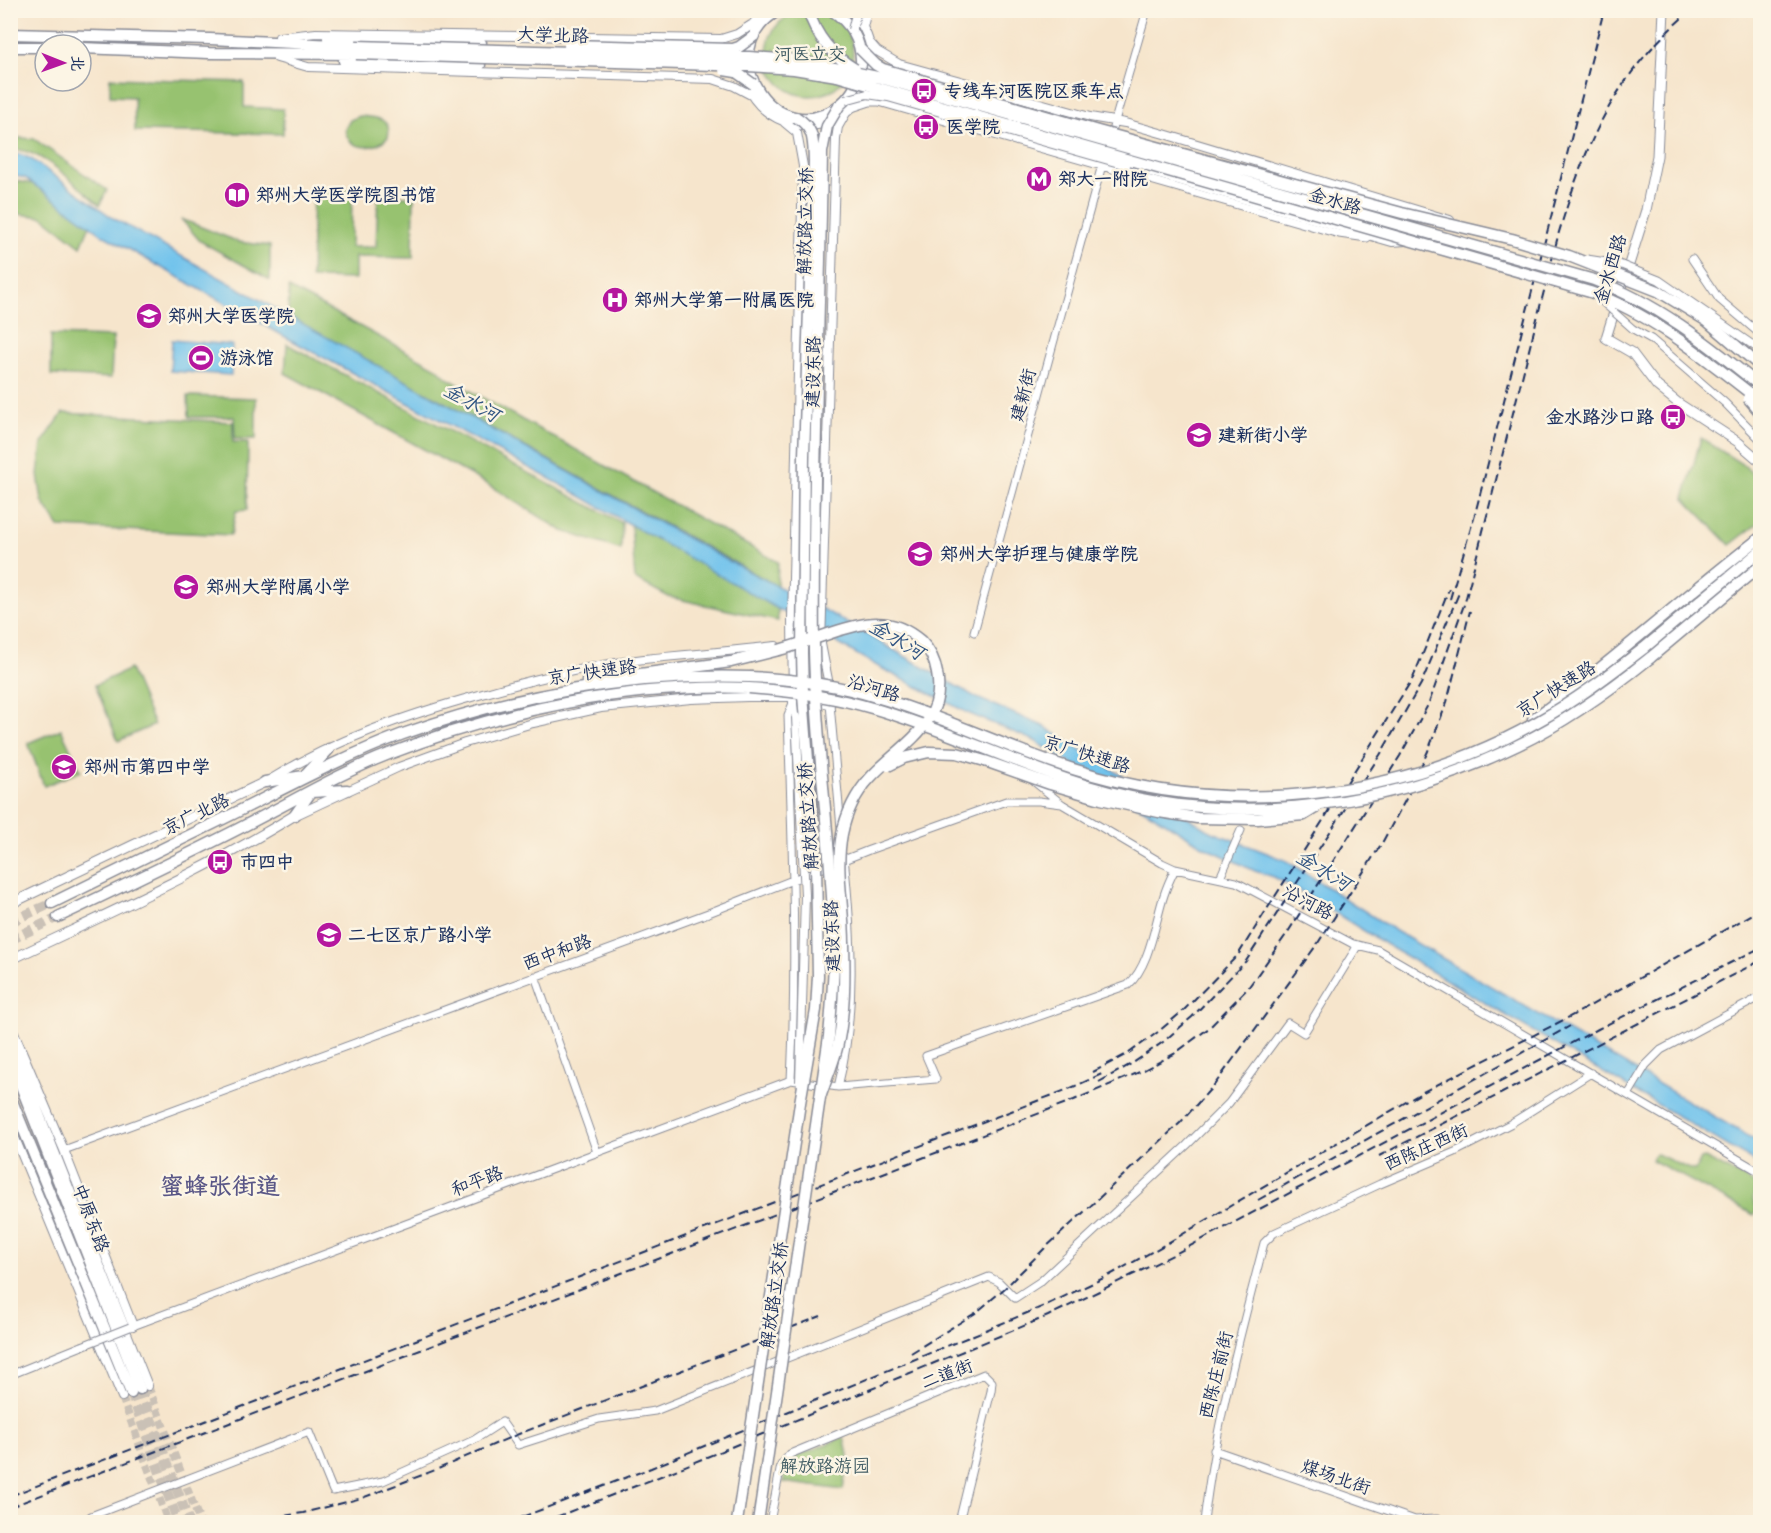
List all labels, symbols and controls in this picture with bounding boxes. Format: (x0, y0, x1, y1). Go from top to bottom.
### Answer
street label: 大学北路 (517, 24, 589, 47)
north arrow (33, 33, 93, 93)
park label: 河医立交 (774, 44, 846, 65)
text: 北 (67, 55, 86, 71)
bus stop icon: 专线车河医院区乘车点 (909, 76, 939, 106)
place label: 专线车河医院区乘车点 (944, 81, 1124, 102)
bus stop icon: 医学院 (911, 112, 941, 142)
place label: 医学院 (946, 117, 1000, 138)
metro station icon: 郑大一附院 (1024, 164, 1054, 194)
street label: 解放路立交桥 (794, 167, 817, 275)
place label: 郑大一附院 (1058, 169, 1148, 190)
library icon: 郑州大学医学院图书馆 (222, 180, 252, 210)
street label: 金水路 (1306, 184, 1364, 219)
place label: 郑州大学医学院图书馆 (256, 185, 436, 206)
street label: 金水西路 (1590, 232, 1631, 307)
hospital icon: 郑州大学第一附属医院 (600, 285, 630, 315)
place label: 郑州大学第一附属医院 (634, 290, 814, 311)
school or university icon: 郑州大学医学院 (134, 301, 164, 331)
place label: 郑州大学医学院 (168, 306, 294, 327)
street label: 建设东路 (802, 336, 825, 408)
sports icon: 游泳馆 (186, 343, 216, 373)
place label: 游泳馆 (220, 348, 274, 369)
street label: 建新街 (1006, 366, 1041, 424)
water label: 金水河 (439, 378, 506, 429)
bus stop icon: 金水路沙口路 (1658, 402, 1688, 432)
place label: 金水路沙口路 (1546, 407, 1654, 428)
school or university icon: 建新街小学 (1184, 420, 1214, 450)
place label: 建新街小学 (1218, 425, 1308, 446)
school or university icon: 郑州大学护理与健康学院 (905, 539, 935, 569)
place label: 郑州大学护理与健康学院 (940, 544, 1138, 565)
school or university icon: 郑州大学附属小学 (171, 572, 201, 602)
place label: 郑州大学附属小学 (206, 577, 350, 598)
water label: 金水河 (865, 614, 931, 667)
street label: 京广快速路 (546, 656, 638, 689)
street label: 京广快速路 (1513, 657, 1600, 722)
street label: 沿河路 (845, 671, 903, 706)
street label: 京广快速路 (1041, 731, 1133, 778)
school or university icon: 郑州市第四中学 (49, 752, 79, 782)
place label: 郑州市第四中学 (84, 757, 210, 778)
street label: 解放路立交桥 (794, 761, 823, 871)
street label: 京广北路 (159, 789, 233, 840)
water label: 金水河 (1292, 845, 1358, 899)
bus stop icon: 市四中 (205, 847, 235, 877)
place label: 市四中 (240, 852, 294, 873)
street label: 沿河路 (1279, 880, 1337, 924)
street label: 建设东路 (821, 900, 844, 972)
school or university icon: 二七区京广路小学 (314, 920, 344, 950)
place label: 二七区京广路小学 (348, 925, 492, 946)
street label: 西中和路 (520, 930, 595, 975)
street label: 西陈庄西街 (1381, 1120, 1472, 1175)
street label: 和平路 (448, 1162, 506, 1201)
district label: 蜜蜂张街道 (160, 1172, 280, 1201)
street label: 中原东路 (68, 1181, 113, 1256)
street label: 解放路立交桥 (757, 1240, 792, 1350)
street label: 西陈庄前街 (1195, 1329, 1238, 1421)
street label: 二道街 (918, 1355, 976, 1394)
park label: 解放路游园 (780, 1456, 870, 1477)
street label: 煤场北街 (1298, 1456, 1373, 1499)

